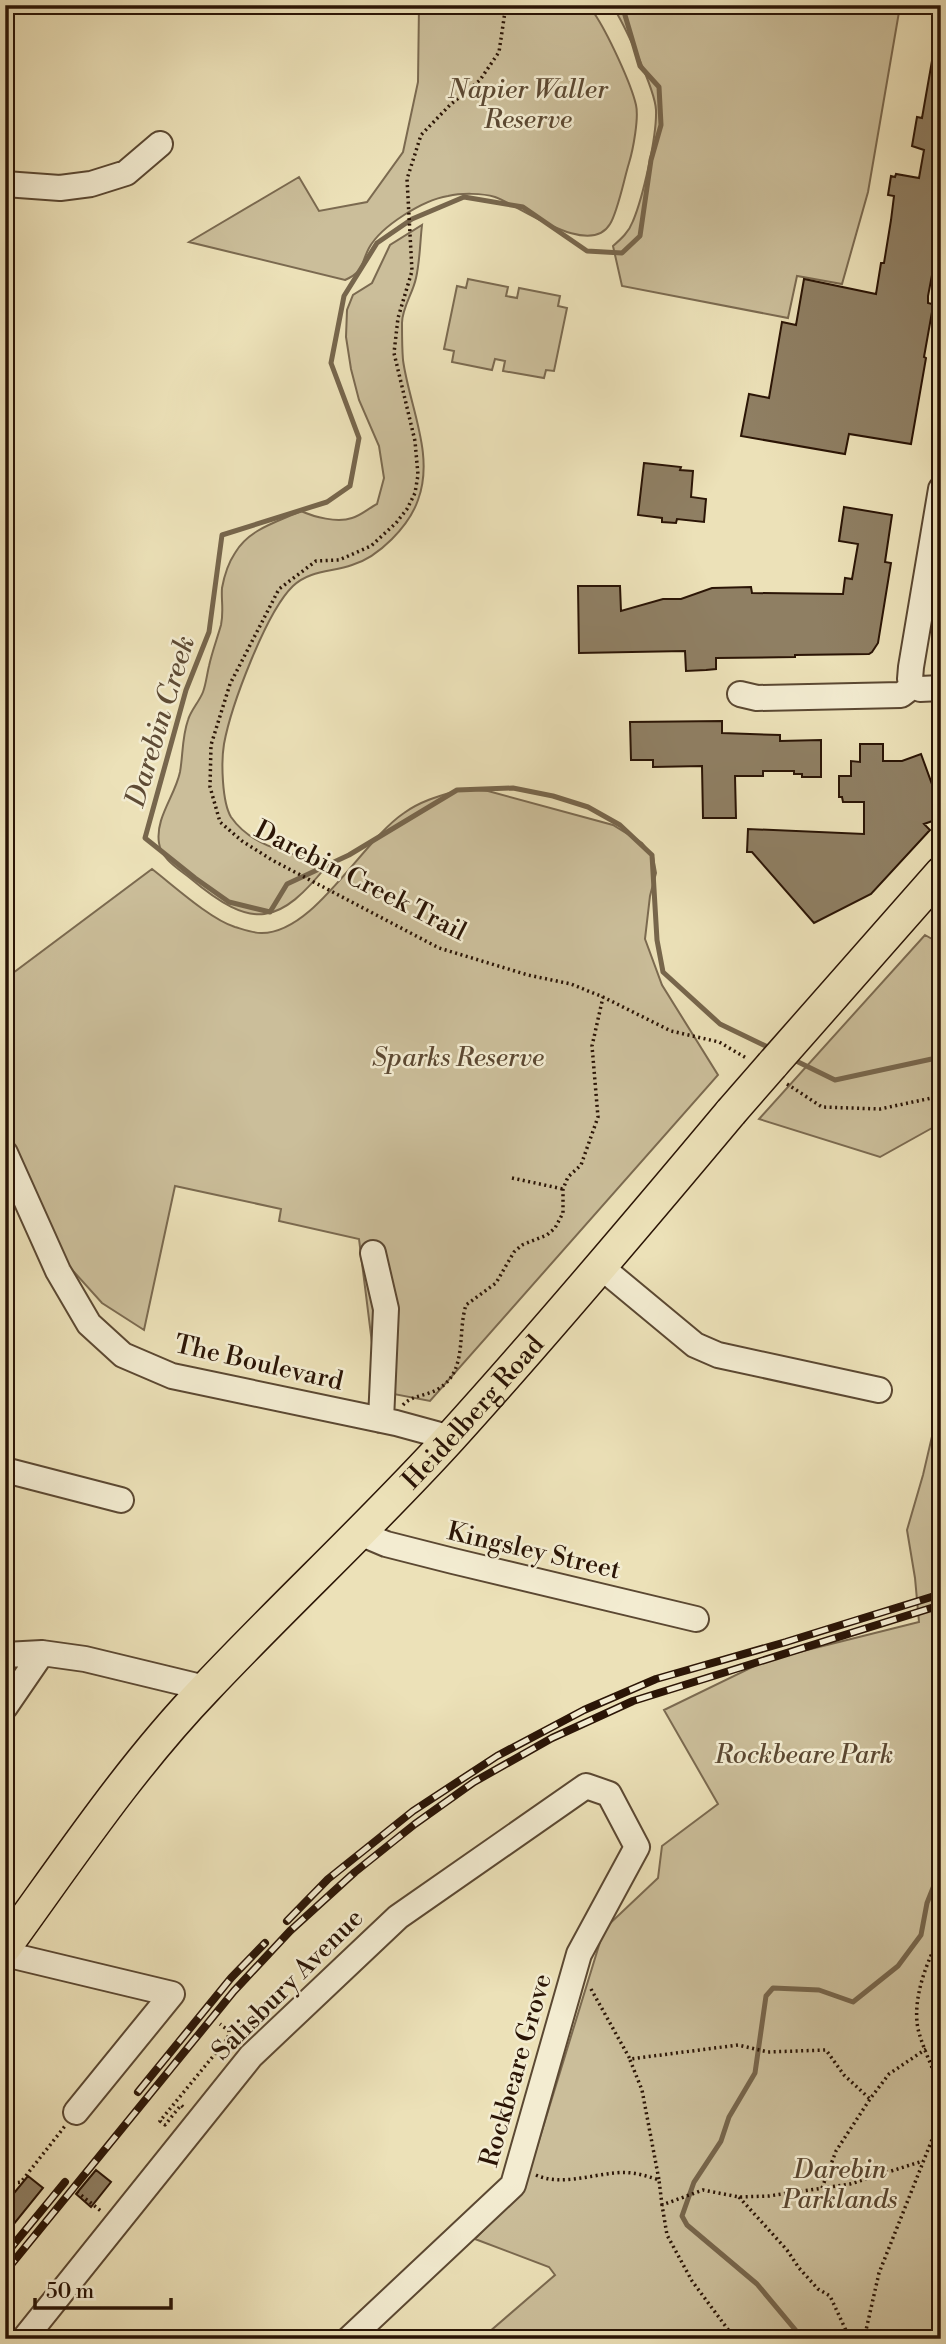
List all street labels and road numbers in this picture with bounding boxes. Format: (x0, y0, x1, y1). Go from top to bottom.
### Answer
street label: Darebin Creek Trail (249, 814, 472, 948)
street label: The Boulevard (171, 1328, 346, 1398)
street label: Heidelberg Road (396, 1329, 551, 1496)
street label: Kingsley Street (444, 1515, 624, 1586)
street label: Salisbury Avenue (205, 1902, 370, 2067)
street label: Rockbeare Grove (473, 1970, 559, 2171)

